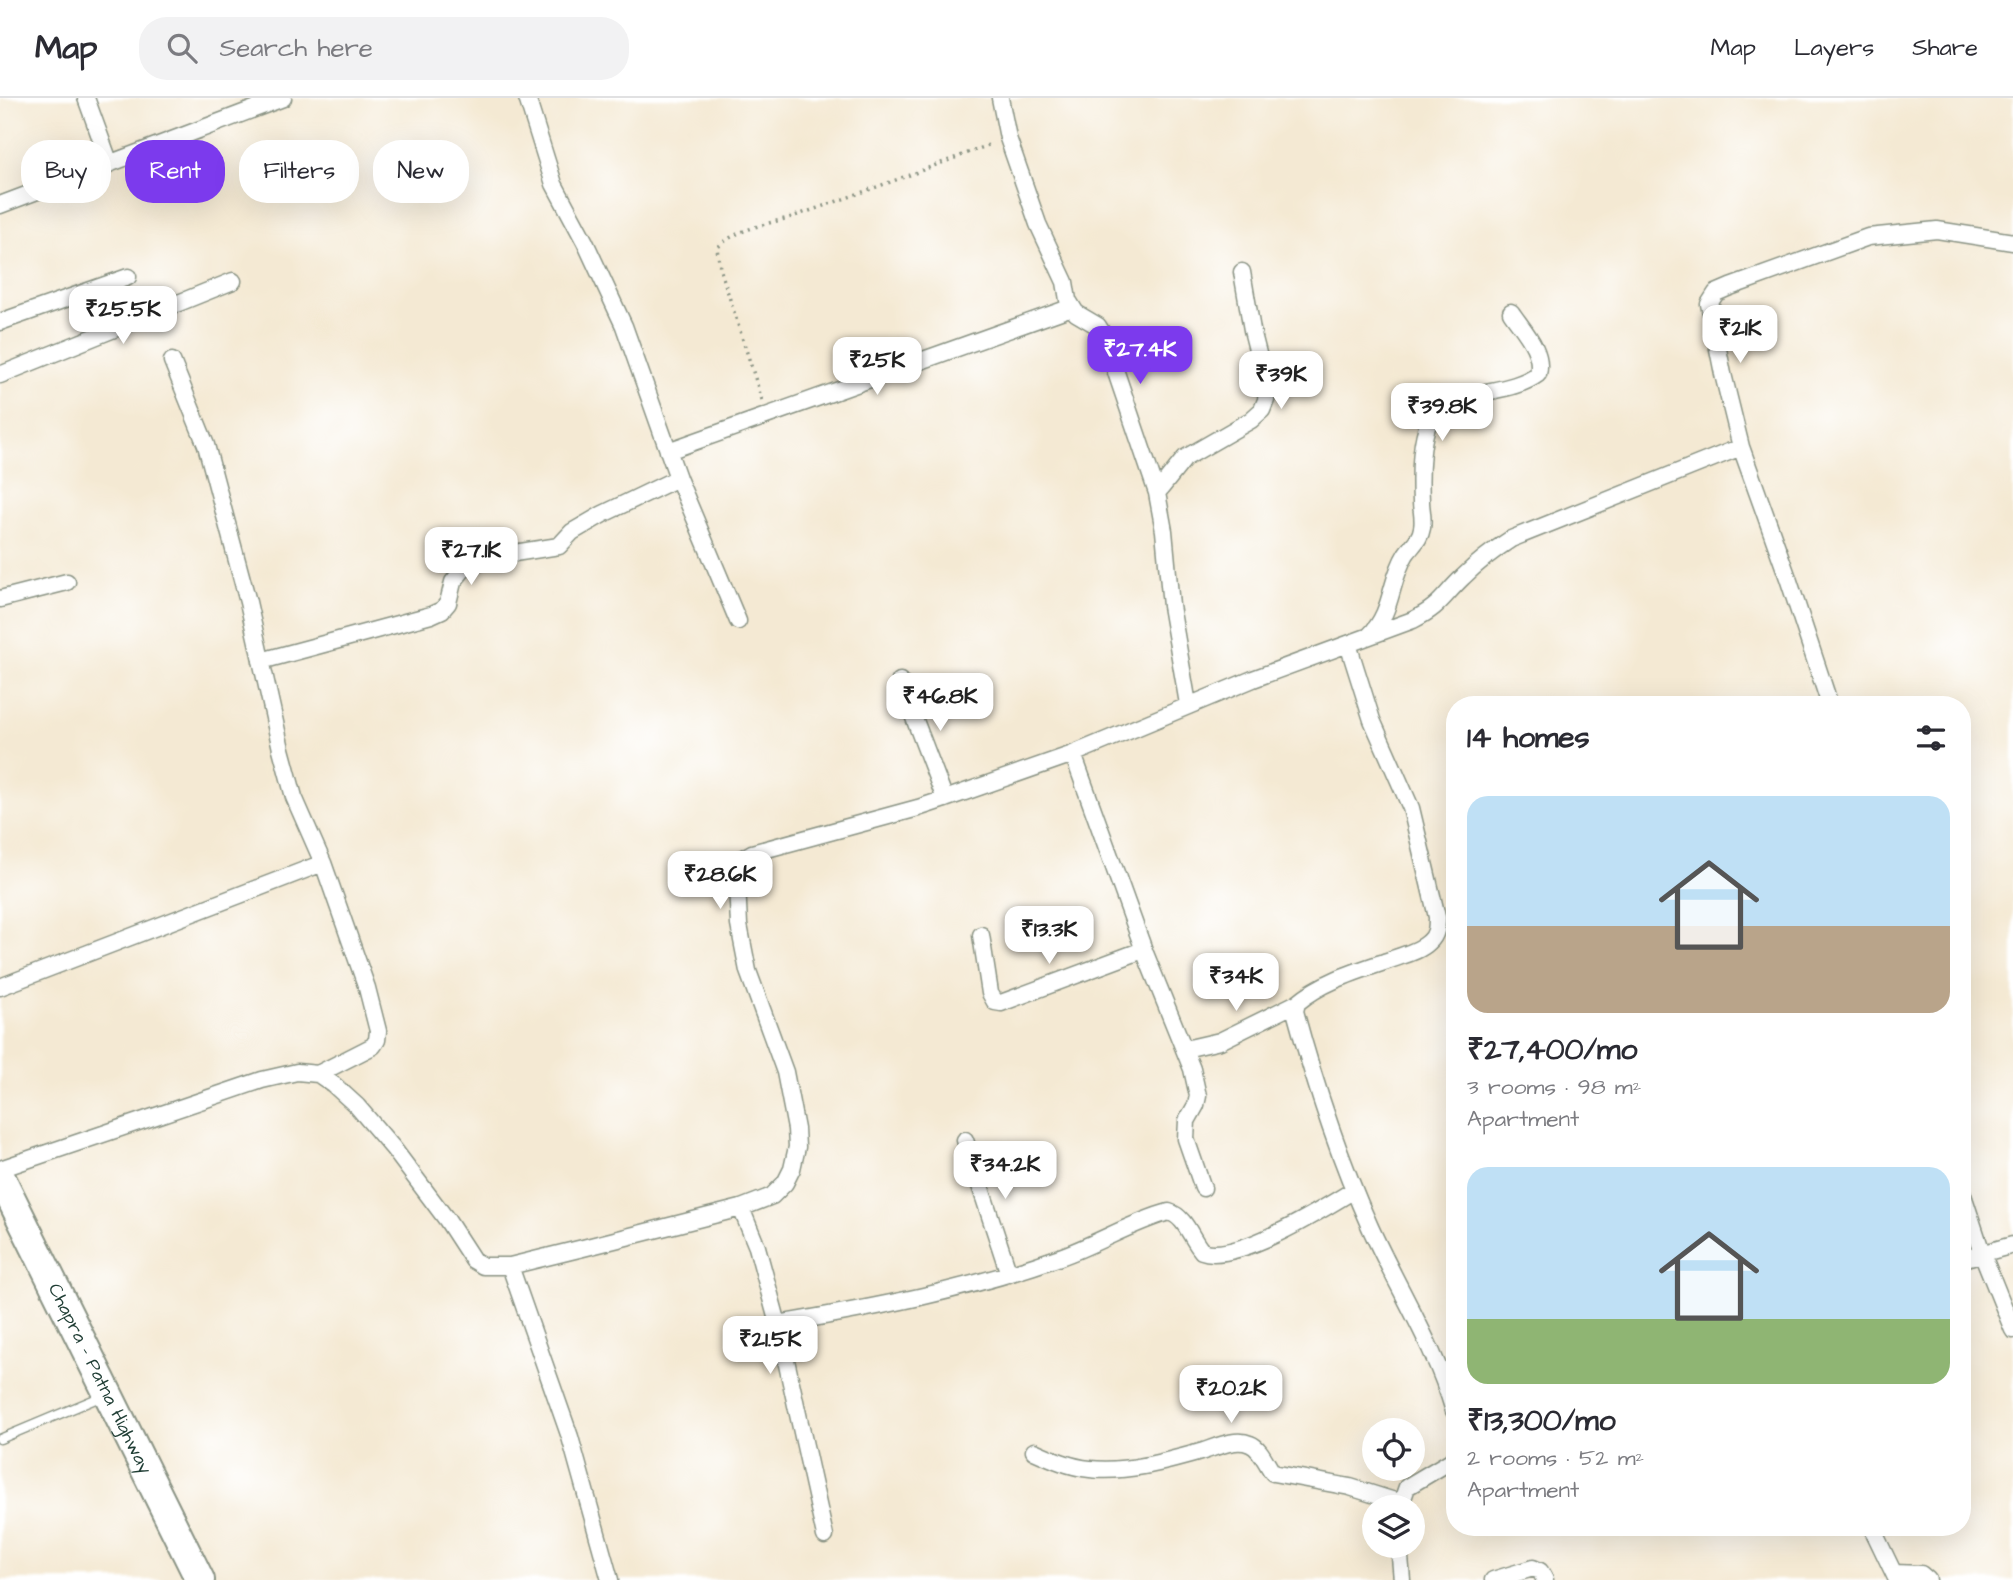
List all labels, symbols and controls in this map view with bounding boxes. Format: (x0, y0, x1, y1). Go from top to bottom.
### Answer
search box (139, 17, 629, 80)
text: Map (35, 25, 97, 71)
icon: search (163, 29, 201, 67)
text: Search here (219, 30, 373, 66)
text: Map (1711, 31, 1756, 65)
text: Layers (1794, 31, 1874, 65)
text: Share (1912, 31, 1978, 65)
chip: Buy (21, 140, 111, 203)
chip: Rent (125, 140, 225, 203)
chip: Filters (239, 140, 359, 203)
chip: New (373, 140, 469, 203)
pin: ₹25.5K (66, 286, 180, 346)
text: ₹25.5K (85, 293, 161, 325)
pin: ₹21K (1699, 306, 1781, 365)
text: ₹21K (1718, 312, 1762, 344)
pin: ₹27.4K (1083, 327, 1197, 386)
text: ₹27.4K (1103, 333, 1177, 365)
pin: ₹25K (836, 338, 918, 397)
text: ₹25K (849, 344, 905, 376)
pin: ₹39K (1240, 352, 1322, 411)
text: ₹39K (1255, 358, 1307, 390)
pin: ₹39.8K (1385, 384, 1499, 443)
text: ₹39.8K (1407, 390, 1477, 422)
pin: ₹27.1K (414, 528, 528, 587)
text: ₹27.1K (441, 534, 501, 566)
pin: ₹46.8K (883, 674, 997, 733)
text: ₹46.8K (902, 680, 978, 712)
text: 14 homes (1467, 717, 1590, 759)
icon: filters (1912, 719, 1950, 757)
icon: home (1646, 842, 1772, 968)
pin: ₹28.6K (663, 852, 777, 911)
text: ₹28.6K (684, 858, 756, 890)
pin: ₹13.3K (992, 906, 1106, 966)
text: ₹13.3K (1021, 913, 1077, 945)
pin: ₹34K (1195, 954, 1277, 1013)
text: ₹34K (1209, 960, 1263, 992)
text: ₹27,400/mo (1467, 1029, 1637, 1071)
text: 3 rooms · 98 m² (1467, 1071, 1641, 1103)
text: Apartment (1467, 1103, 1579, 1135)
pin: ₹34.2K (948, 1142, 1062, 1201)
text: ₹34.2K (970, 1148, 1040, 1180)
icon: home (1646, 1213, 1772, 1339)
street label: Chapra - Patna Highway (42, 1279, 159, 1479)
pin: ₹21.5K (713, 1316, 827, 1376)
text: ₹21.5K (739, 1323, 801, 1355)
pin: ₹20.2K (1174, 1366, 1288, 1425)
text: ₹20.2K (1195, 1372, 1267, 1404)
text: ₹13,300/mo (1467, 1400, 1616, 1442)
map controls (1362, 1418, 1425, 1558)
button: locate (1362, 1418, 1425, 1481)
text: 2 rooms · 52 m² (1467, 1442, 1644, 1474)
text: Apartment (1467, 1474, 1579, 1506)
button: layers (1362, 1495, 1425, 1558)

